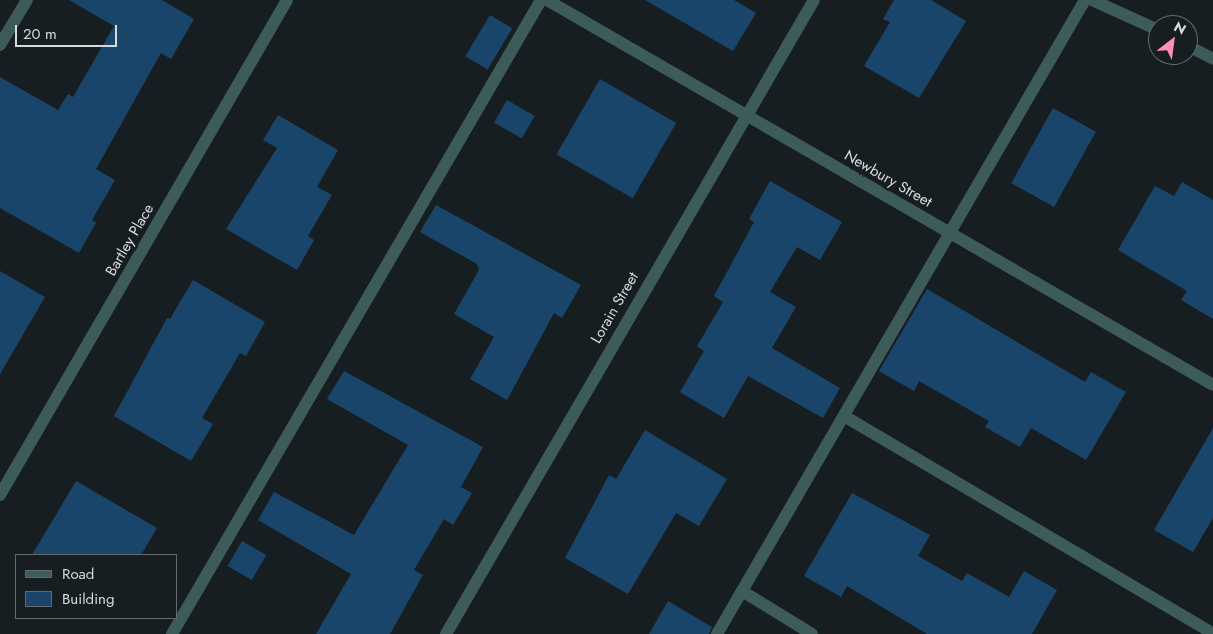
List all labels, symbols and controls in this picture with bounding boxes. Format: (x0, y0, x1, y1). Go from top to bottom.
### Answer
scale bar (18, 15, 120, 47)
north arrow (1148, 15, 1198, 65)
text: N (1170, 16, 1190, 39)
text: 20 m (23, 23, 57, 45)
street label: Newbury Street (841, 147, 935, 211)
street label: Bartley Place (102, 201, 158, 279)
street label: Lorain Street (587, 269, 643, 347)
legend (15, 554, 178, 619)
text: Road (62, 563, 94, 585)
text: Building (62, 588, 114, 610)

